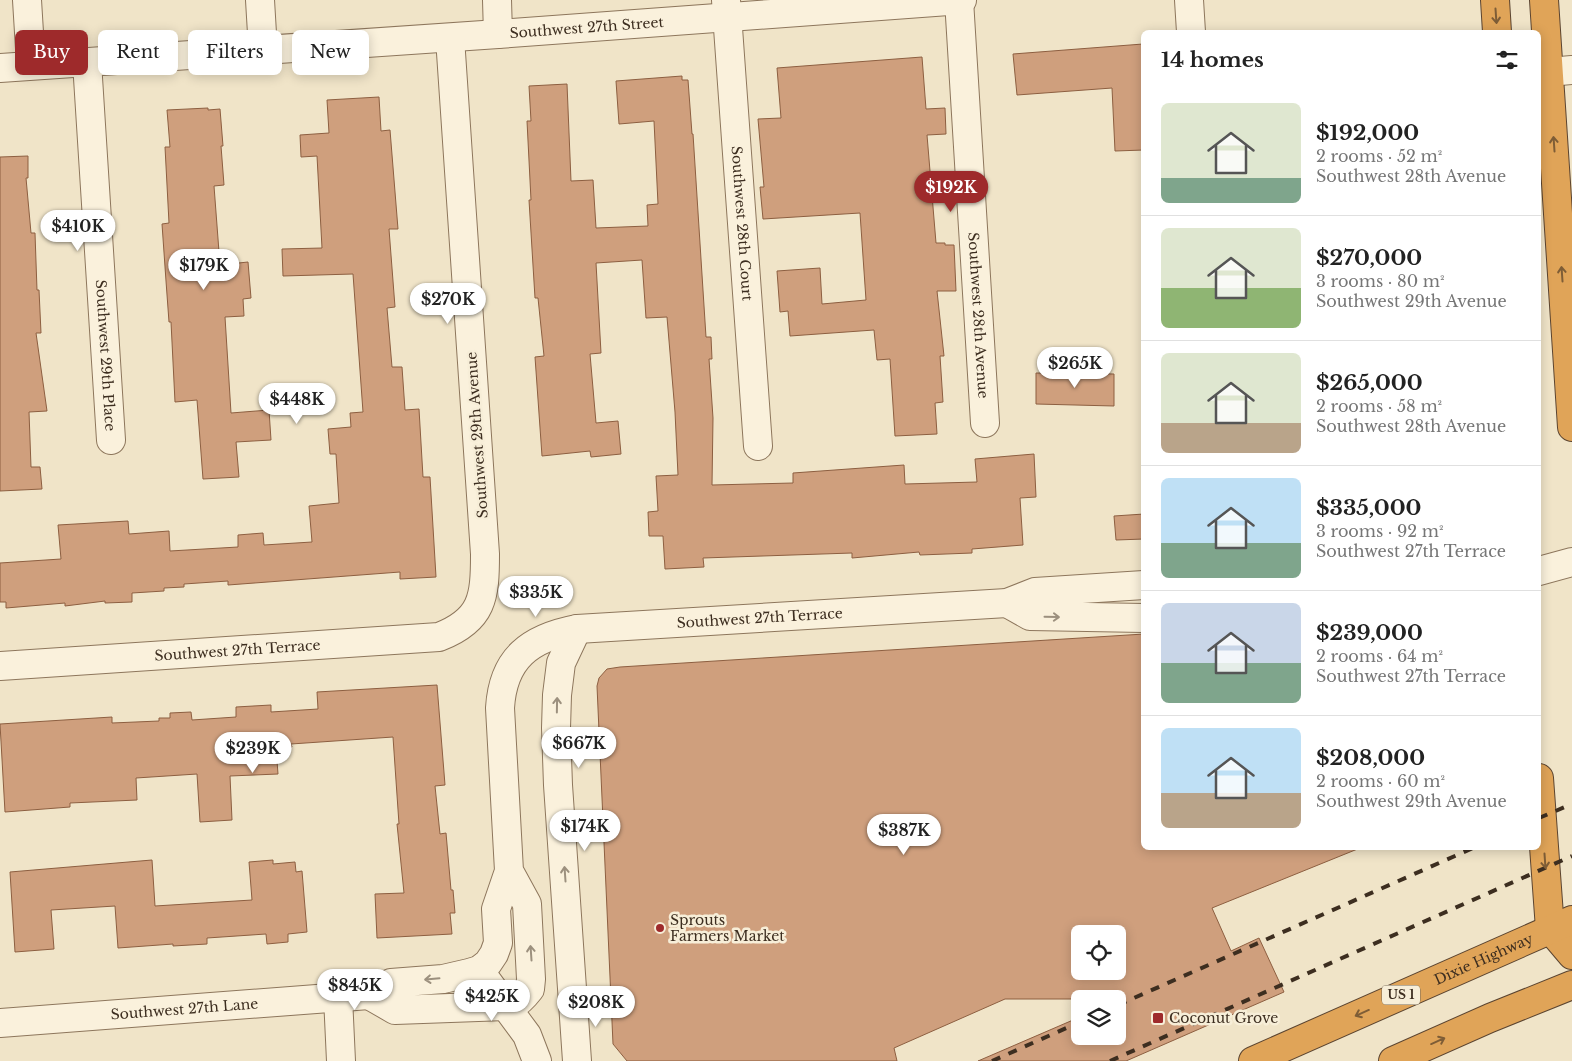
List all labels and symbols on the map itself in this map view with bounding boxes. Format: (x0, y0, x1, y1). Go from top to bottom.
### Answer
one-way arrow (1492, 8, 1501, 24)
street label: Southwest 27th Street (509, 13, 665, 42)
one-way arrow (1549, 137, 1559, 153)
street label: Southwest 28th Court (727, 145, 757, 302)
pin: $192K (916, 170, 986, 213)
pin: $410K (43, 210, 113, 252)
street label: Southwest 28th Avenue (964, 232, 992, 399)
pin: $179K (169, 248, 239, 291)
one-way arrow (1558, 266, 1567, 282)
street label: Southwest 29th Place (92, 279, 119, 432)
pin: $270K (413, 282, 483, 325)
pin: $265K (1040, 346, 1110, 389)
street label: Southwest 29th Avenue (462, 351, 492, 519)
pin: $448K (262, 382, 332, 425)
pin: $335K (501, 576, 571, 618)
street label: Southwest 27th Terrace (676, 604, 843, 632)
one-way arrow (1044, 612, 1060, 622)
street label: Southwest 27th Terrace (154, 636, 321, 665)
one-way arrow (552, 698, 561, 714)
pin: $667K (544, 726, 614, 769)
pin: $239K (218, 732, 288, 774)
pin: $174K (550, 810, 620, 852)
pin: $387K (869, 814, 939, 856)
one-way arrow (1541, 853, 1550, 869)
one-way arrow (560, 866, 570, 882)
place label: Sprouts Farmers Market (670, 911, 785, 945)
marker: Sprouts Farmers Market (654, 922, 666, 934)
street label: Dixie Highway (1431, 929, 1536, 989)
one-way arrow (526, 945, 535, 961)
pin: $845K (320, 968, 390, 1011)
one-way arrow (424, 975, 440, 984)
pin: $425K (457, 980, 527, 1022)
pin: $208K (561, 986, 631, 1028)
road number: US 1 (1382, 986, 1420, 1004)
street label: Southwest 27th Lane (110, 994, 259, 1024)
one-way arrow (1355, 1008, 1370, 1018)
place label: Coconut Grove (1169, 1009, 1278, 1027)
marker: Coconut Grove (1151, 1011, 1165, 1025)
one-way arrow (1430, 1036, 1445, 1046)

